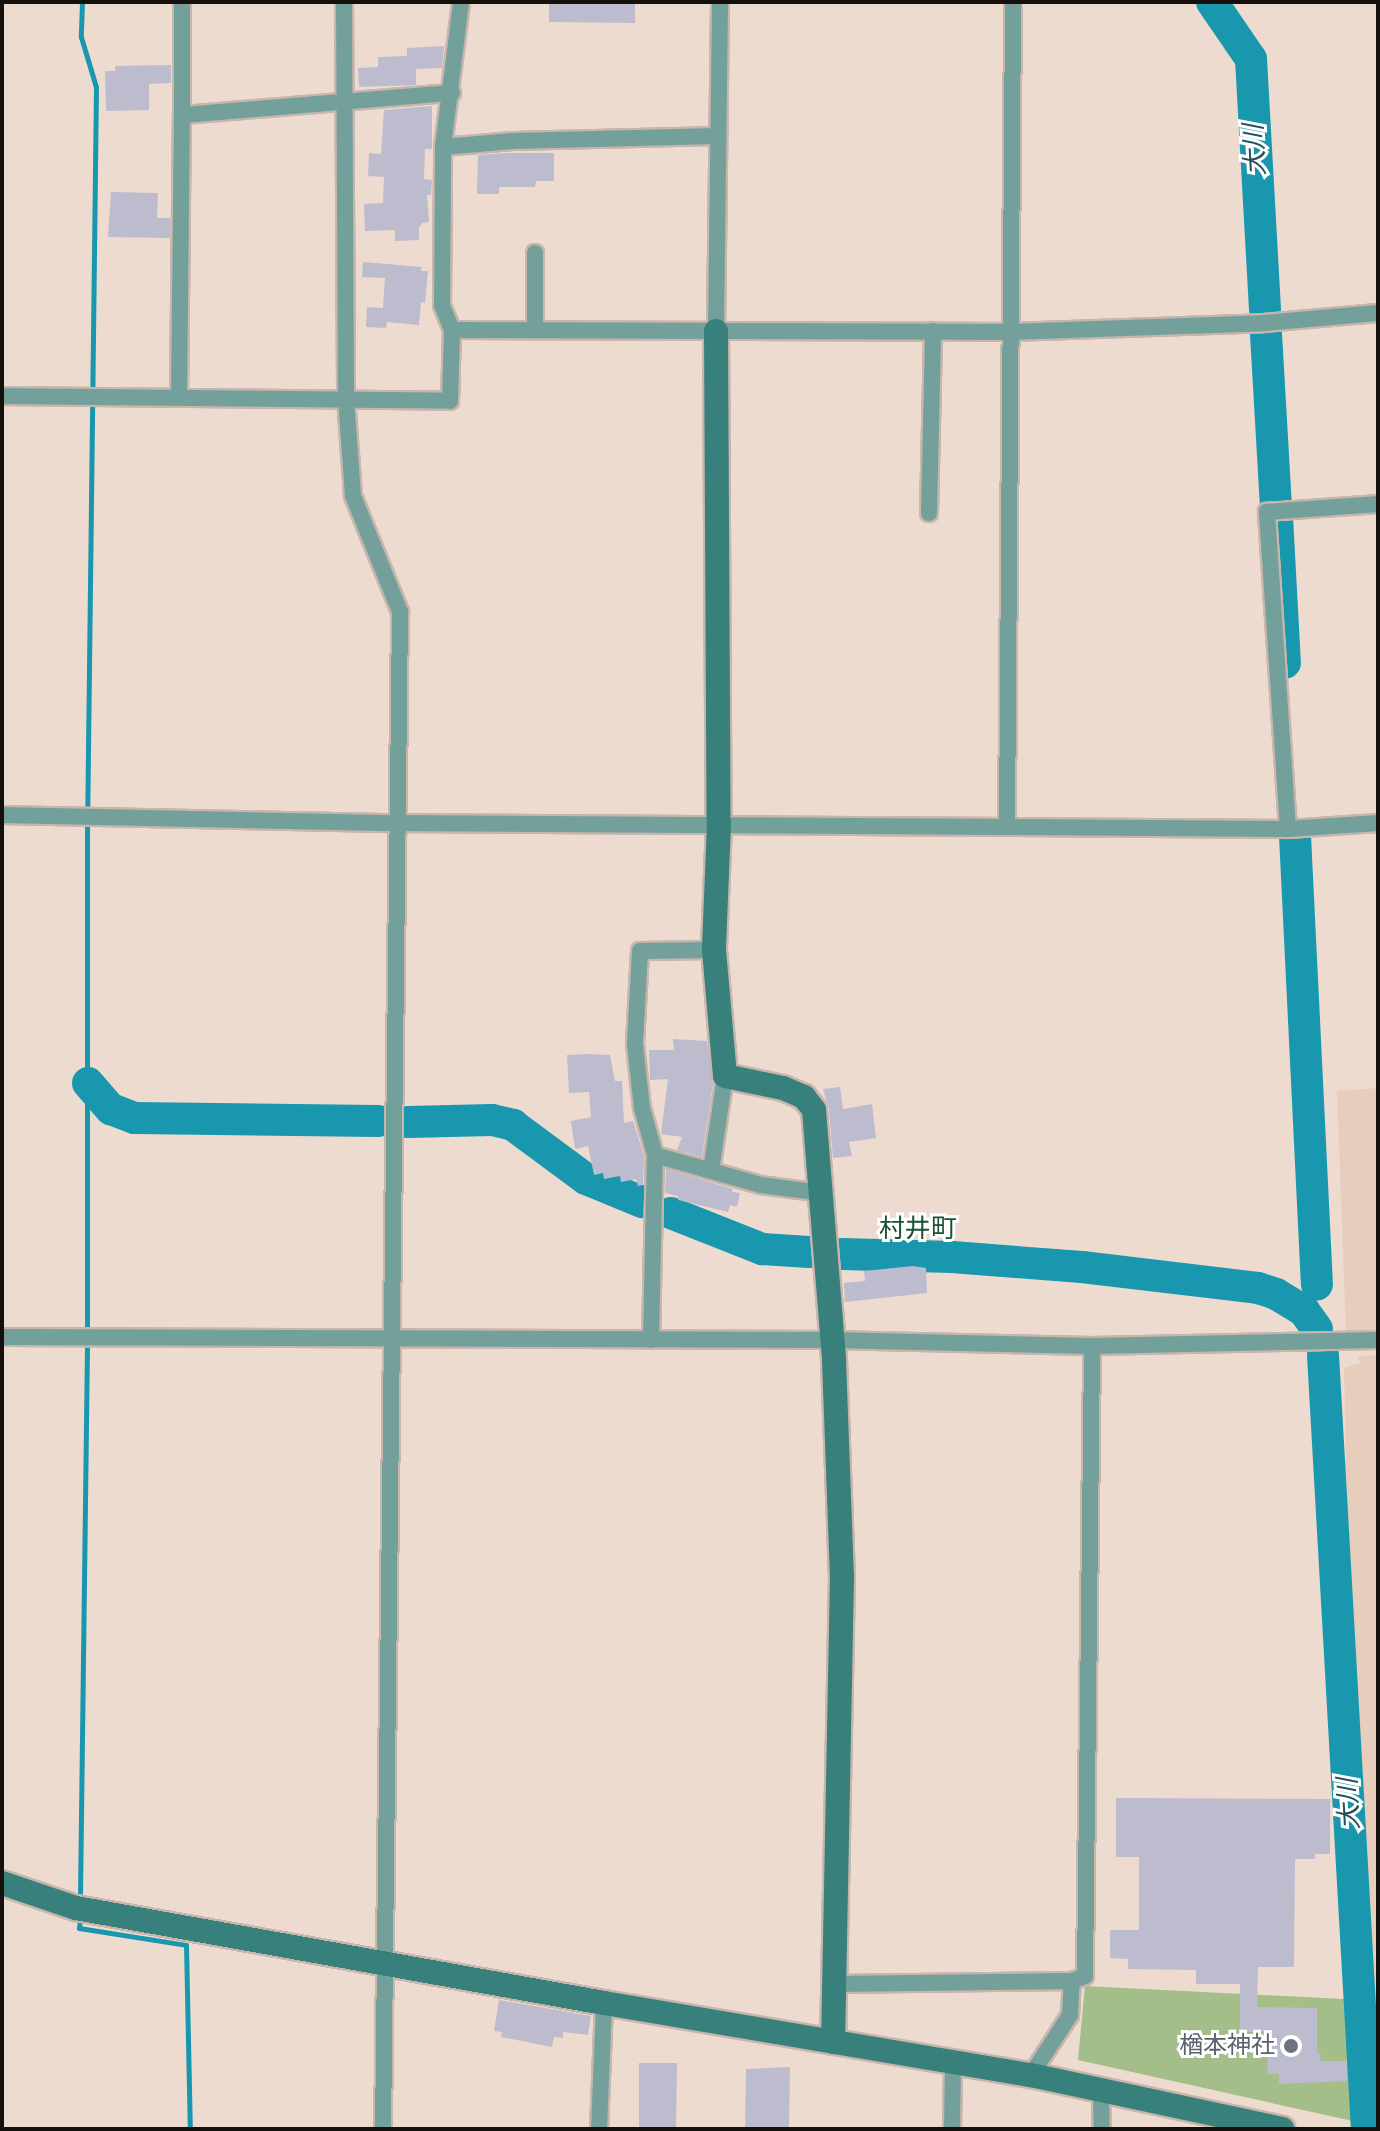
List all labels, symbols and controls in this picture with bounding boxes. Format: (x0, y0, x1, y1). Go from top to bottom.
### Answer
water label: 大川 (1239, 123, 1273, 177)
district label: 村井町 (879, 1214, 957, 1246)
water label: 大川 (1333, 1777, 1367, 1831)
place label: 楢本神社 (1179, 2032, 1275, 2060)
marker: 楢本神社 (1282, 2037, 1300, 2055)

